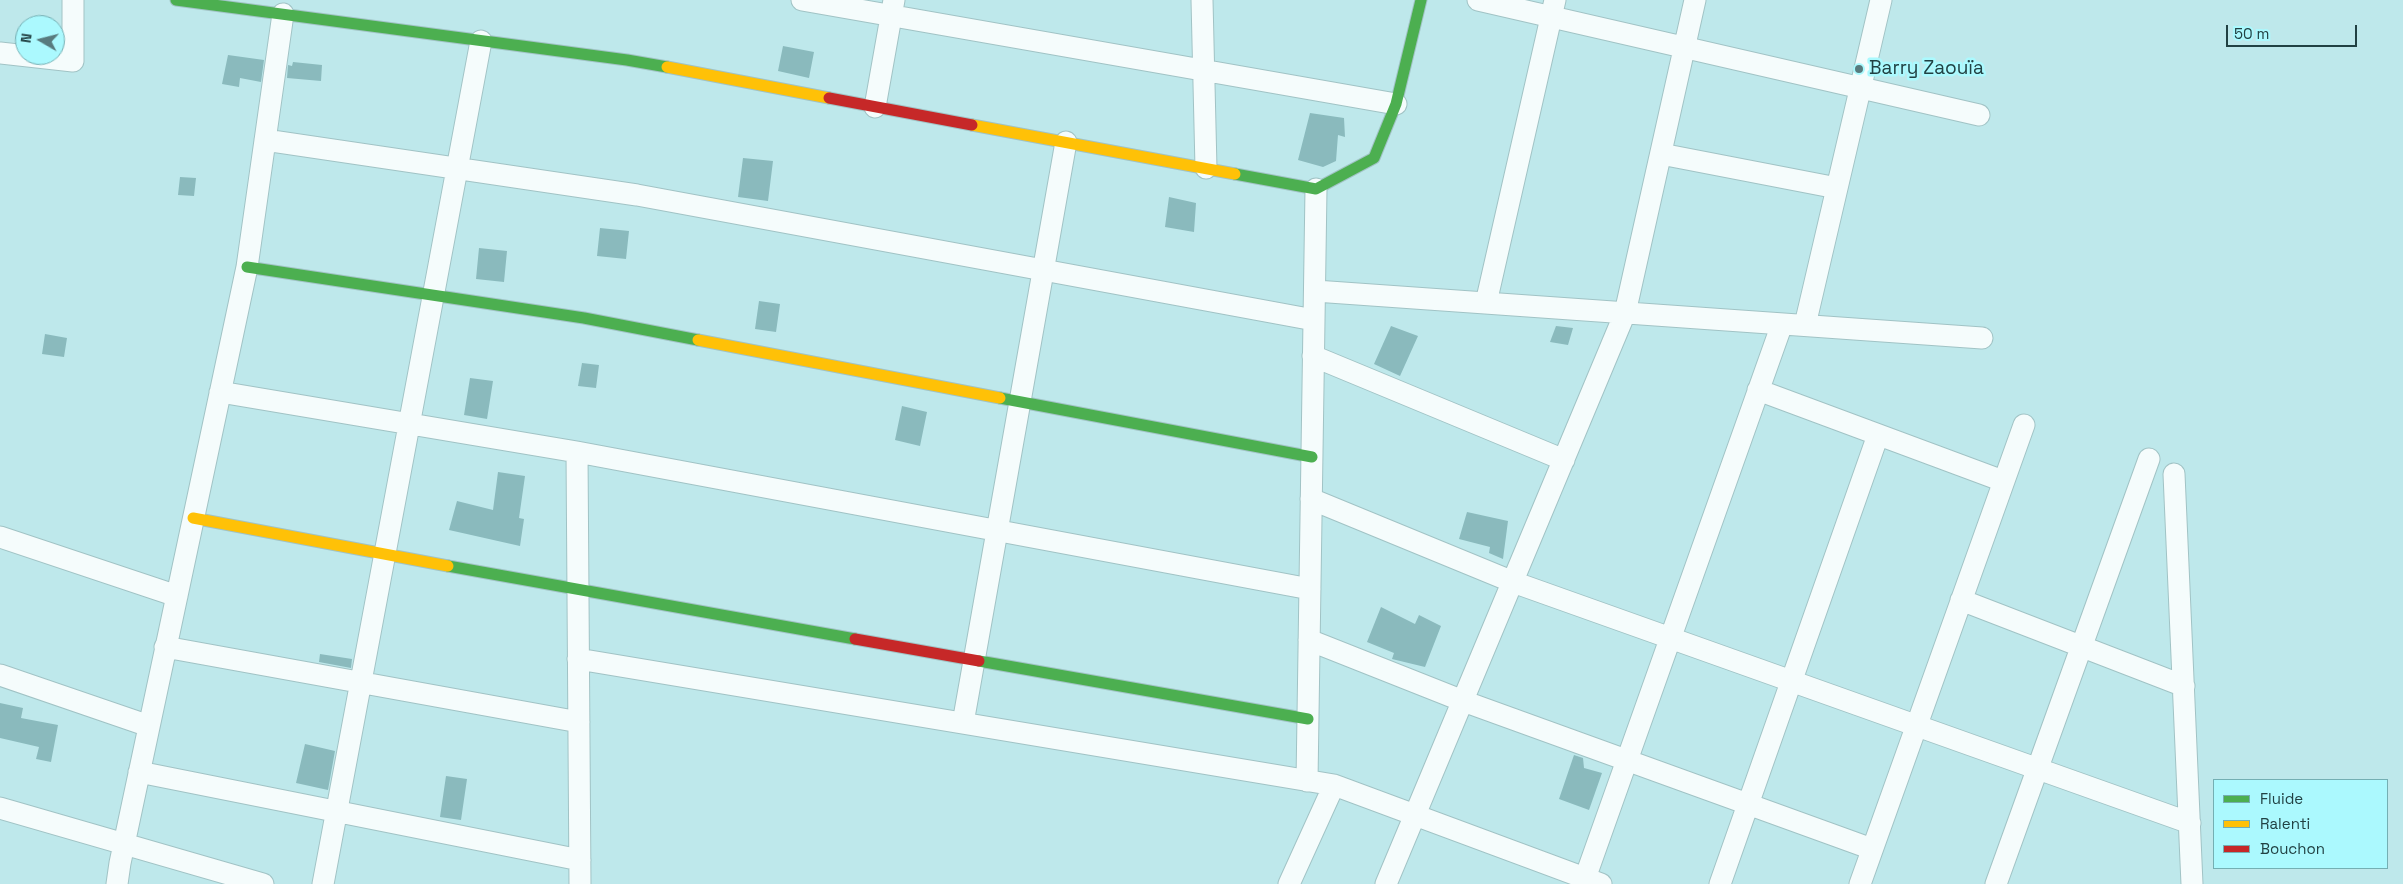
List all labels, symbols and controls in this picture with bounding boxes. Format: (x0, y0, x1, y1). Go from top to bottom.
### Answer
north arrow (15, 15, 65, 65)
scale bar (2228, 15, 2359, 47)
text: 50 m (2234, 24, 2269, 43)
text: N (17, 32, 36, 44)
place label: Barry Zaouïa (1869, 58, 1984, 80)
marker: Barry Zaouïa (1853, 63, 1865, 75)
legend (2213, 779, 2388, 869)
text: Fluide (2260, 789, 2303, 808)
text: Ralenti (2260, 814, 2310, 833)
text: Bouchon (2260, 839, 2325, 858)

